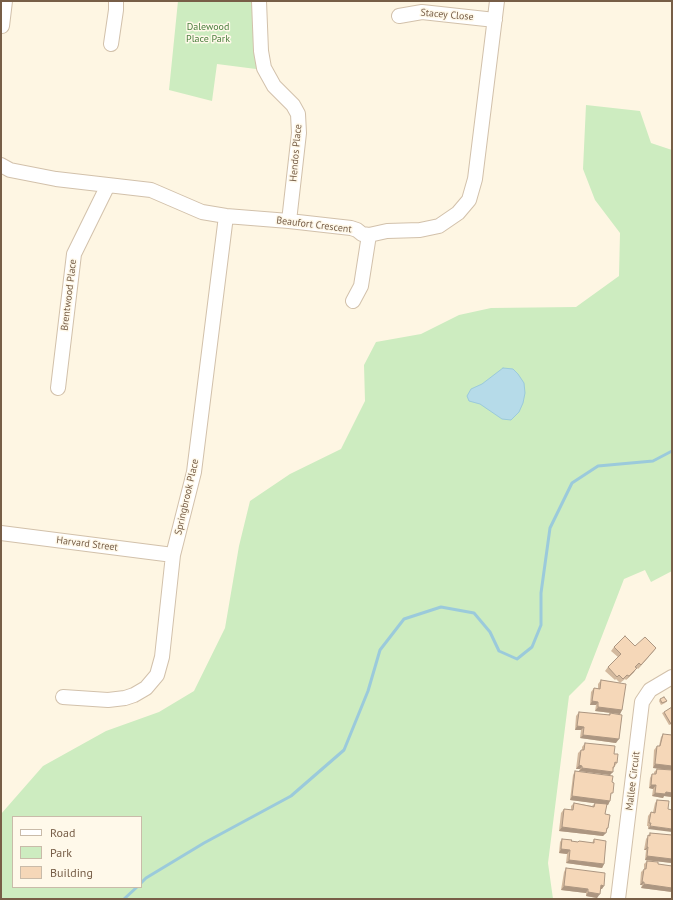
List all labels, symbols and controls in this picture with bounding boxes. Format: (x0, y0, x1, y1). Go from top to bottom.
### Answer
street label: Stacey Close (420, 7, 474, 23)
park label: Dalewood Place Park (186, 21, 230, 44)
street label: Hendos Place (288, 124, 304, 182)
street label: Beaufort Crescent (276, 214, 352, 236)
street label: Brentwood Place (59, 259, 79, 331)
street label: Springbrook Place (172, 458, 202, 536)
street label: Harvard Street (56, 534, 118, 554)
street label: Mallee Circuit (623, 751, 643, 811)
legend (12, 816, 142, 888)
text: Road (50, 825, 75, 840)
text: Park (50, 845, 72, 860)
text: Building (50, 865, 93, 880)

